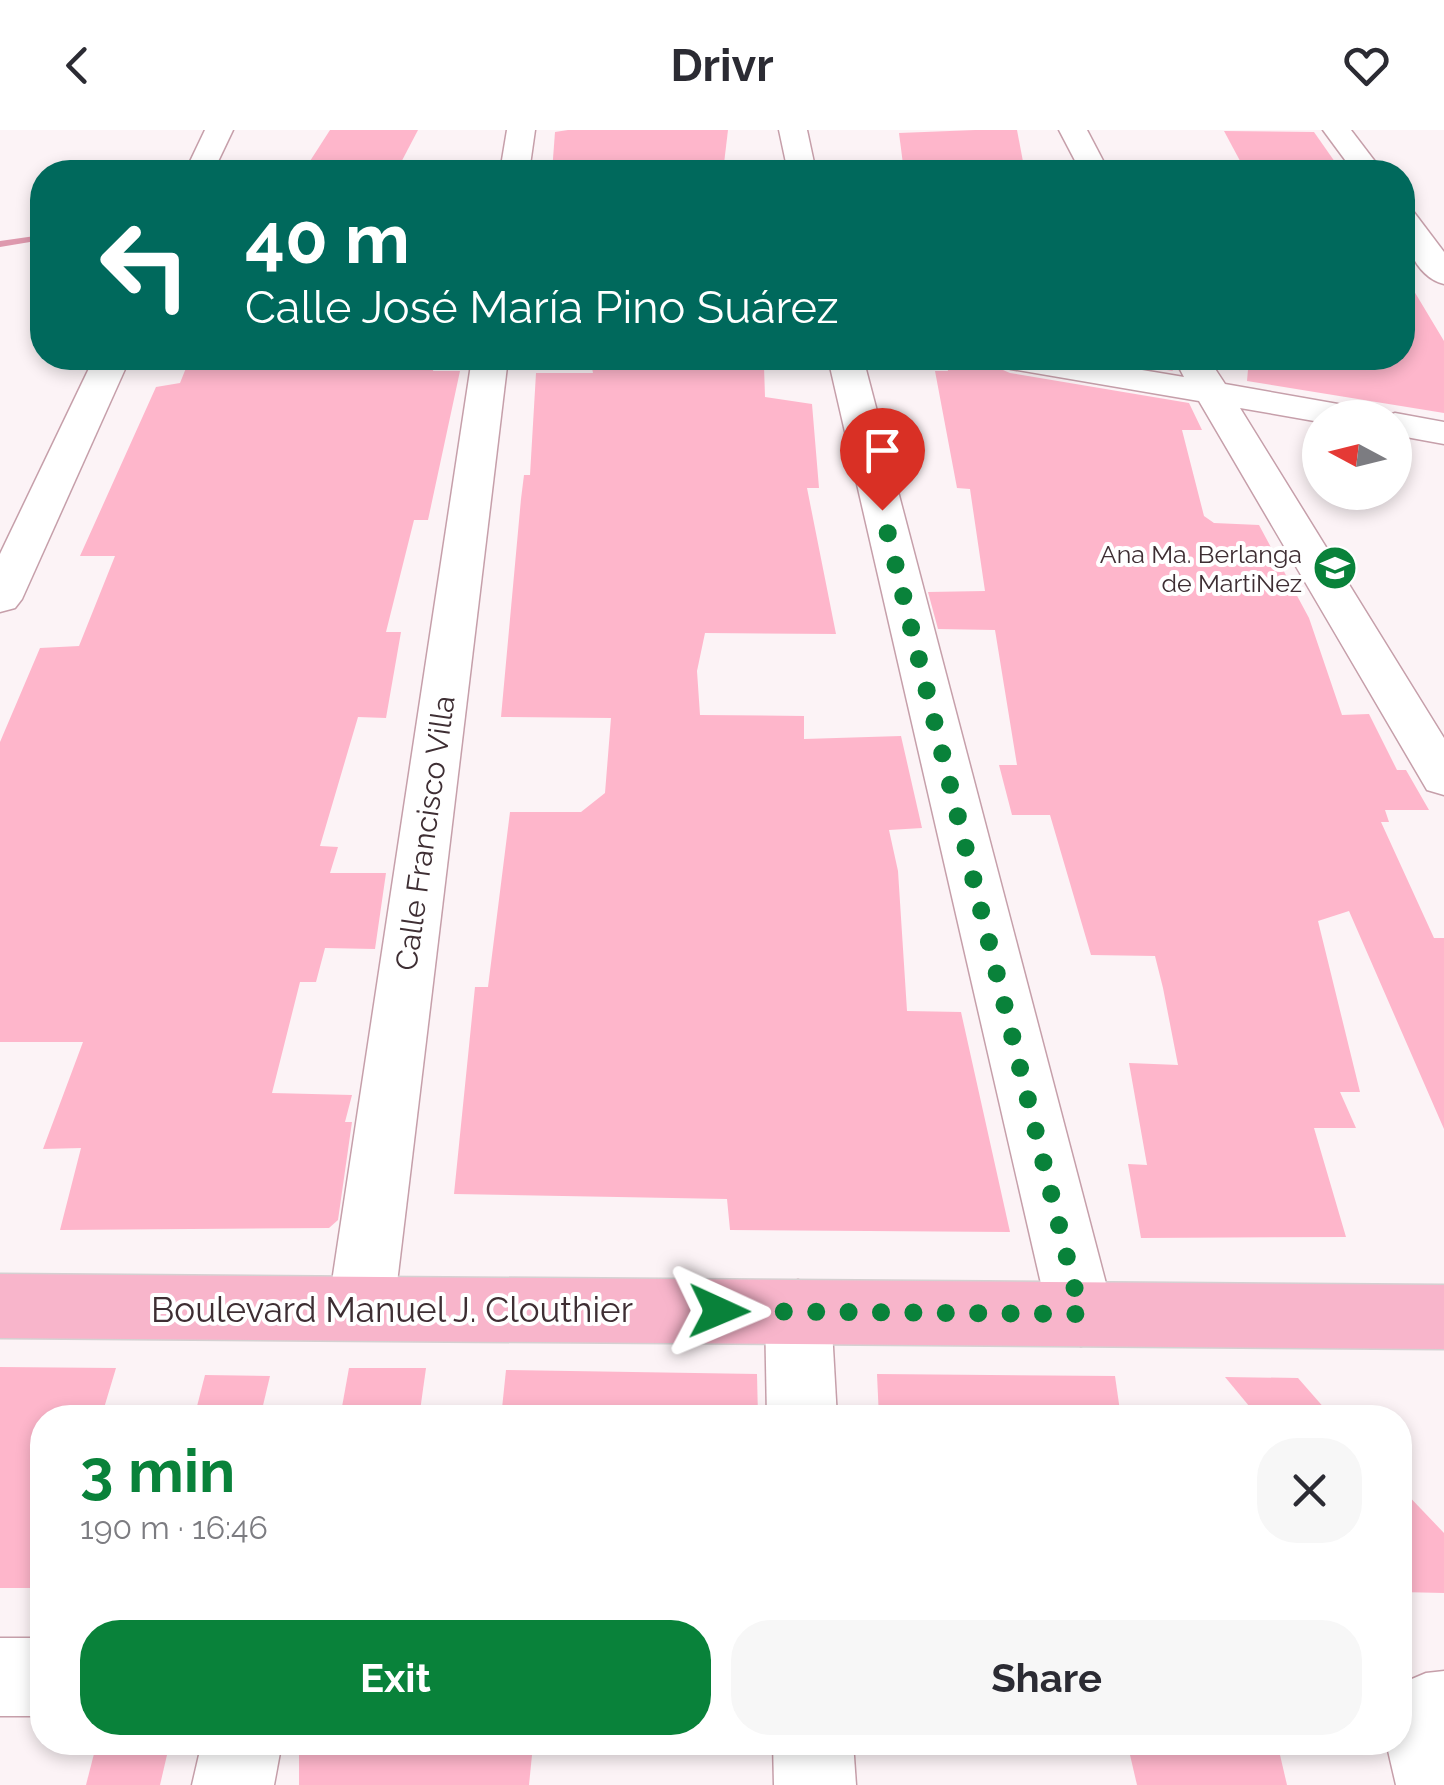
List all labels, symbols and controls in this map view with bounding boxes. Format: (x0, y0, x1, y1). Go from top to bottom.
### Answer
icon: back (50, 38, 105, 93)
icon: heart (1339, 38, 1394, 93)
text: Drivr (670, 39, 774, 92)
text: 40 m (245, 197, 410, 279)
icon: left (80, 200, 210, 330)
text: Calle José María Pino Suárez (245, 281, 839, 334)
north arrow (1302, 400, 1412, 510)
map controls (1302, 400, 1412, 510)
pin (840, 408, 925, 511)
icon: arrive (855, 423, 910, 478)
place label: Ana Ma. Berlanga de MartiNez (1100, 539, 1302, 598)
school or university icon: Ana Ma. Berlanga de MartiNez (1312, 545, 1358, 591)
street label: Calle Francisco Villa (388, 693, 462, 973)
position arrow (667, 1259, 771, 1363)
street label: Boulevard Manuel J. Clouthier (151, 1289, 633, 1330)
text: 3 min (80, 1436, 235, 1506)
button: close (1257, 1438, 1362, 1543)
text: 190 m · 16:46 (80, 1509, 268, 1546)
button: Exit (80, 1620, 711, 1735)
button: Share (731, 1620, 1362, 1735)

